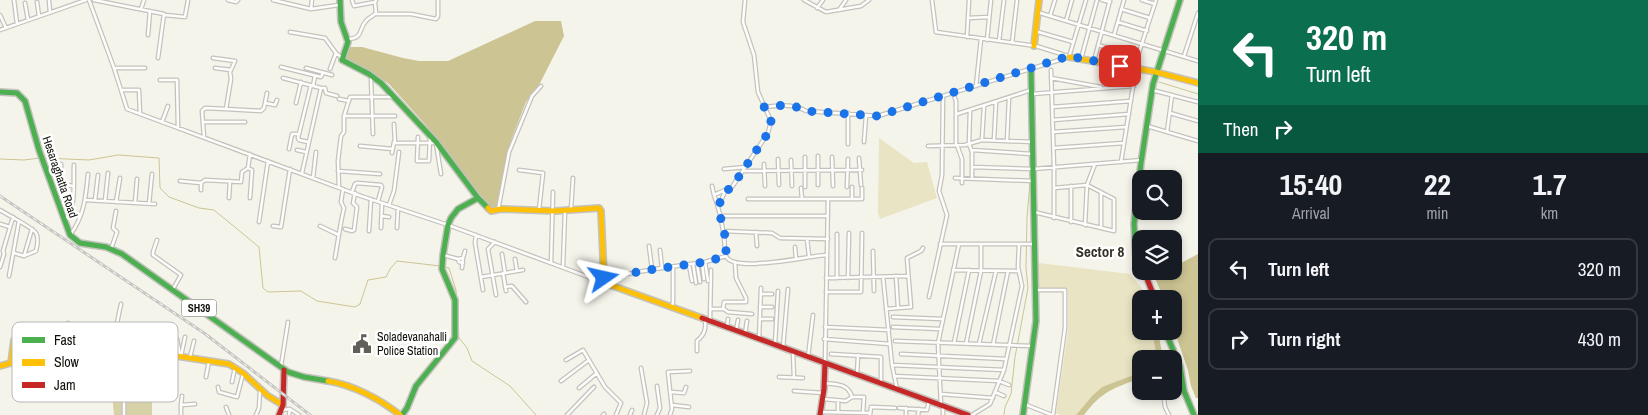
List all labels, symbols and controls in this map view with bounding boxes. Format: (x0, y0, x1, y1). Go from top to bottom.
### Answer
text: 320 m (1306, 14, 1387, 61)
icon: left (1223, 20, 1288, 85)
pin (1099, 45, 1141, 87)
icon: arrive (1106, 52, 1134, 80)
text: Turn left (1306, 59, 1371, 89)
icon: right (1269, 115, 1297, 143)
text: Then (1223, 116, 1259, 142)
street label: Hesaraghatta Road (39, 134, 81, 220)
text: 15:40 (1279, 164, 1342, 204)
text: 22 (1424, 164, 1451, 204)
text: 1.7 (1532, 164, 1567, 204)
map controls (1132, 170, 1182, 400)
button: search (1132, 170, 1182, 220)
text: Arrival (1292, 202, 1330, 224)
text: min (1426, 202, 1448, 224)
text: km (1541, 202, 1558, 224)
button: layers (1132, 230, 1182, 280)
district label: Sector 8 (1076, 241, 1124, 262)
position arrow (577, 251, 629, 303)
icon: left (1225, 255, 1253, 283)
text: Turn left (1268, 256, 1329, 282)
text: 320 m (1578, 256, 1621, 282)
button: + (1132, 290, 1182, 340)
road number: SH39 (182, 300, 216, 316)
legend (12, 322, 178, 402)
icon: right (1225, 325, 1253, 353)
text: Turn right (1268, 326, 1340, 352)
text: 430 m (1578, 326, 1621, 352)
place label: Soladevanahalli Police Station (377, 329, 447, 359)
text: Fast (54, 331, 76, 349)
public building icon: Soladevanahalli Police Station (351, 333, 373, 355)
button: − (1132, 350, 1182, 400)
text: Slow (54, 353, 80, 371)
text: Jam (54, 376, 76, 394)

